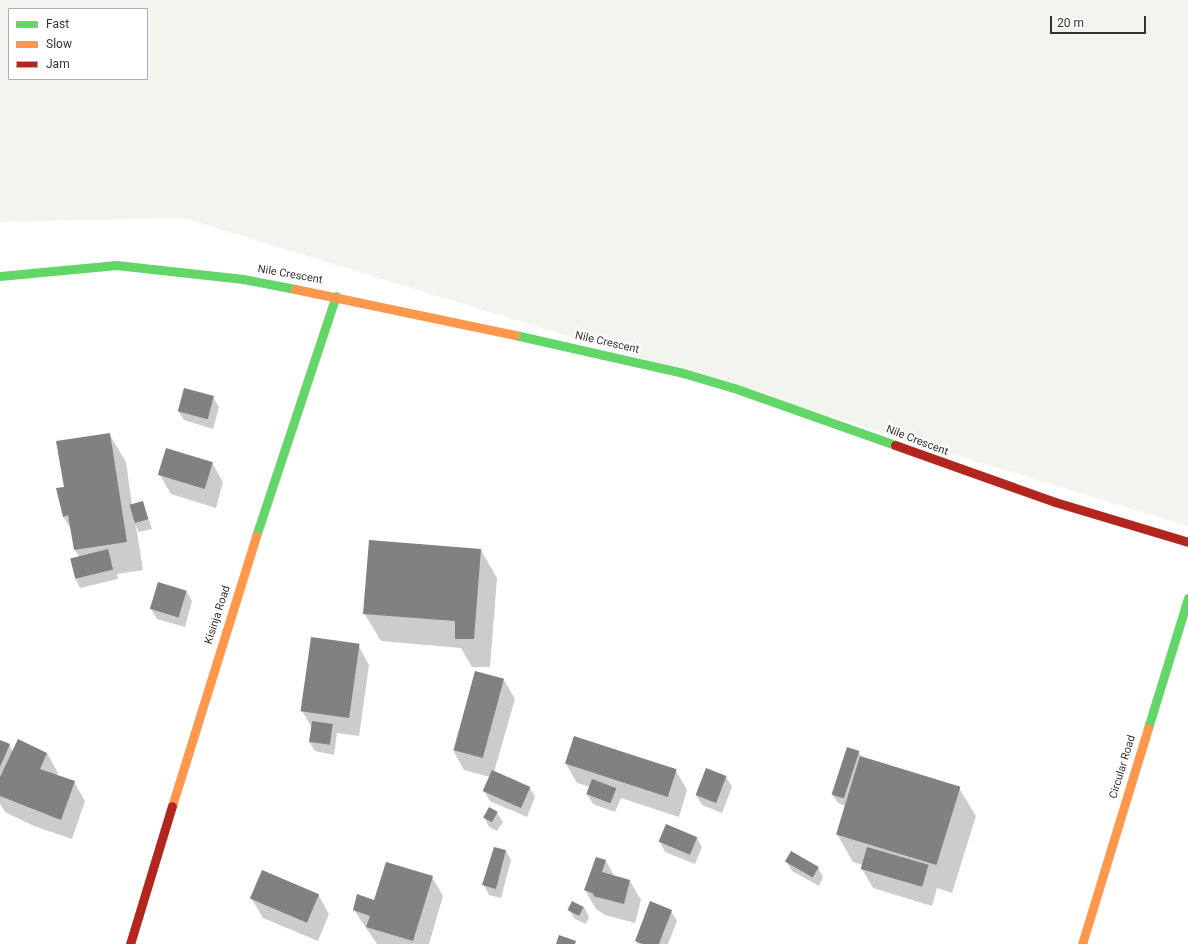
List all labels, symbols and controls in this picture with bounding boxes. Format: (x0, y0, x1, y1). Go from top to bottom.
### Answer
legend (8, 8, 148, 80)
scale bar (1052, 8, 1148, 34)
text: 20 m (1057, 16, 1084, 30)
text: Fast (46, 17, 69, 31)
text: Slow (46, 37, 72, 51)
text: Jam (46, 57, 70, 71)
street label: Nile Crescent (257, 263, 323, 287)
street label: Nile Crescent (574, 329, 640, 357)
street label: Nile Crescent (884, 423, 950, 459)
street label: Kisinja Road (202, 584, 234, 646)
street label: Circular Road (1107, 734, 1139, 800)

